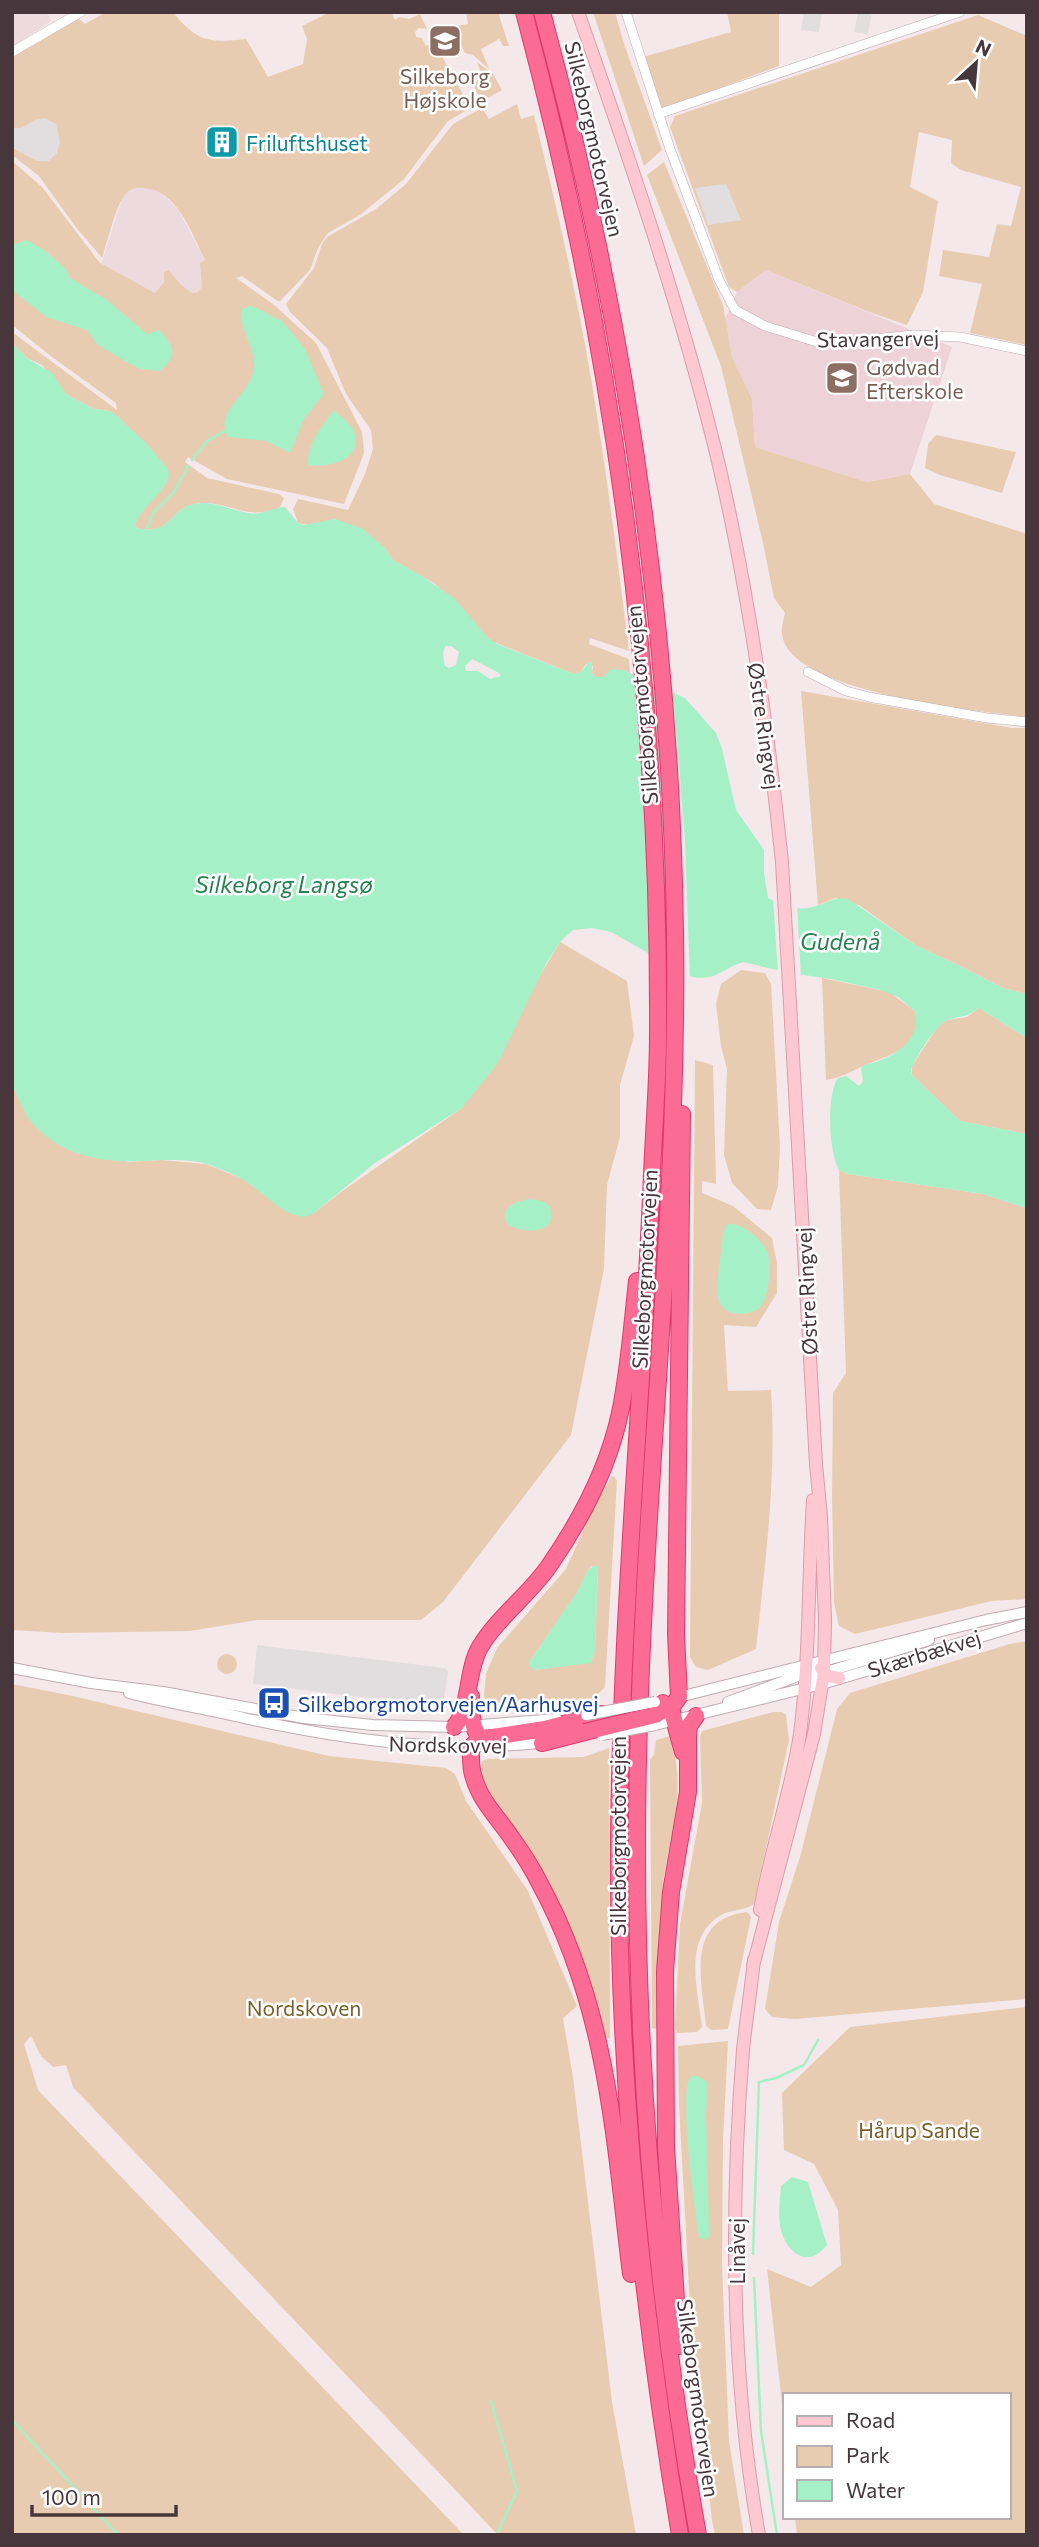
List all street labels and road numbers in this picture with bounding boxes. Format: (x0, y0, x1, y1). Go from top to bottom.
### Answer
street label: Silkeborgmotorvejen (560, 39, 630, 239)
street label: Stavangervej (817, 324, 939, 352)
street label: Silkeborgmotorvejen (620, 604, 662, 806)
street label: Østre Ringvej (744, 661, 786, 791)
street label: Silkeborgmotorvejen (626, 1169, 662, 1369)
street label: Østre Ringvej (790, 1226, 822, 1356)
street label: Skærbækvej (864, 1624, 984, 1682)
street label: Nordskovvej (388, 1730, 508, 1758)
street label: Silkeborgmotorvejen (605, 1736, 630, 1936)
street label: Linåvej (724, 2218, 749, 2284)
street label: Silkeborgmotorvejen (673, 2297, 725, 2499)

